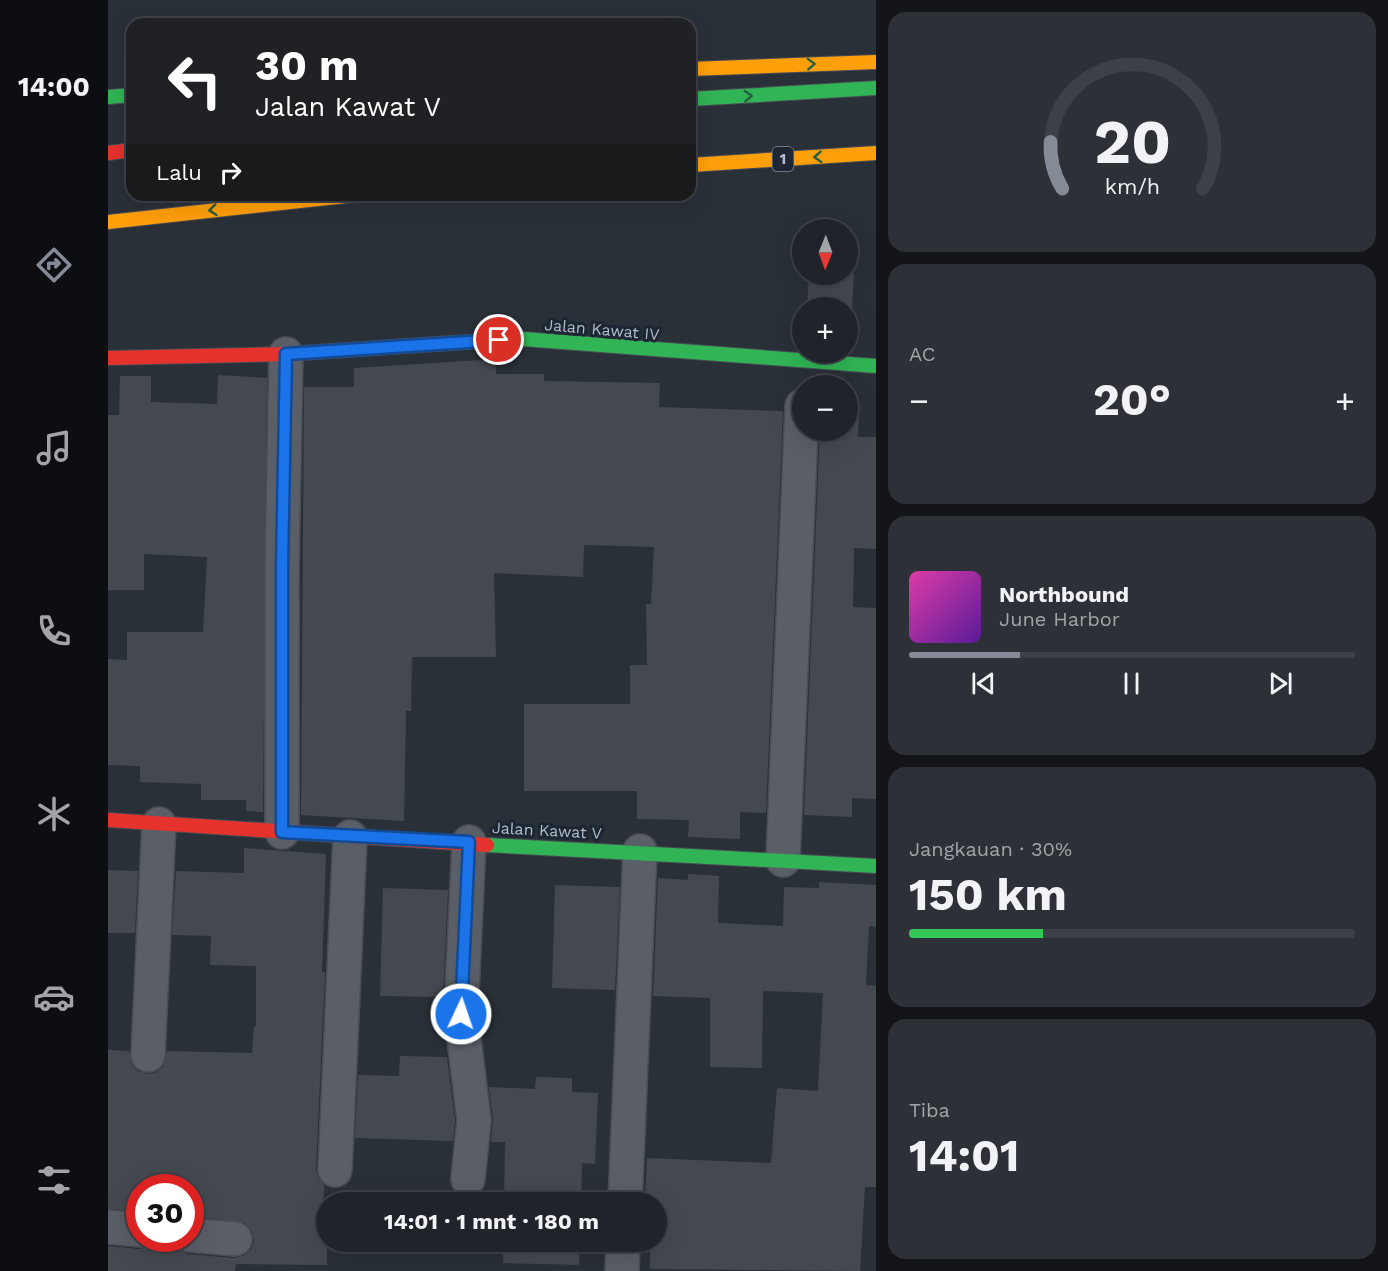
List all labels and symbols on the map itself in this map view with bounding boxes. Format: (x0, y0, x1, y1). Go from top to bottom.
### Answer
one-way arrow (807, 58, 816, 71)
one-way arrow (744, 89, 753, 102)
road number: 1 (772, 147, 794, 171)
one-way arrow (814, 150, 823, 163)
one-way arrow (209, 203, 218, 216)
north arrow (792, 219, 858, 285)
pin (473, 314, 524, 365)
street label: Jalan Kawat IV (544, 315, 660, 344)
street label: Jalan Kawat V (491, 818, 603, 843)
position arrow (429, 982, 493, 1046)
speed limit sign: 30 (126, 1174, 204, 1252)

